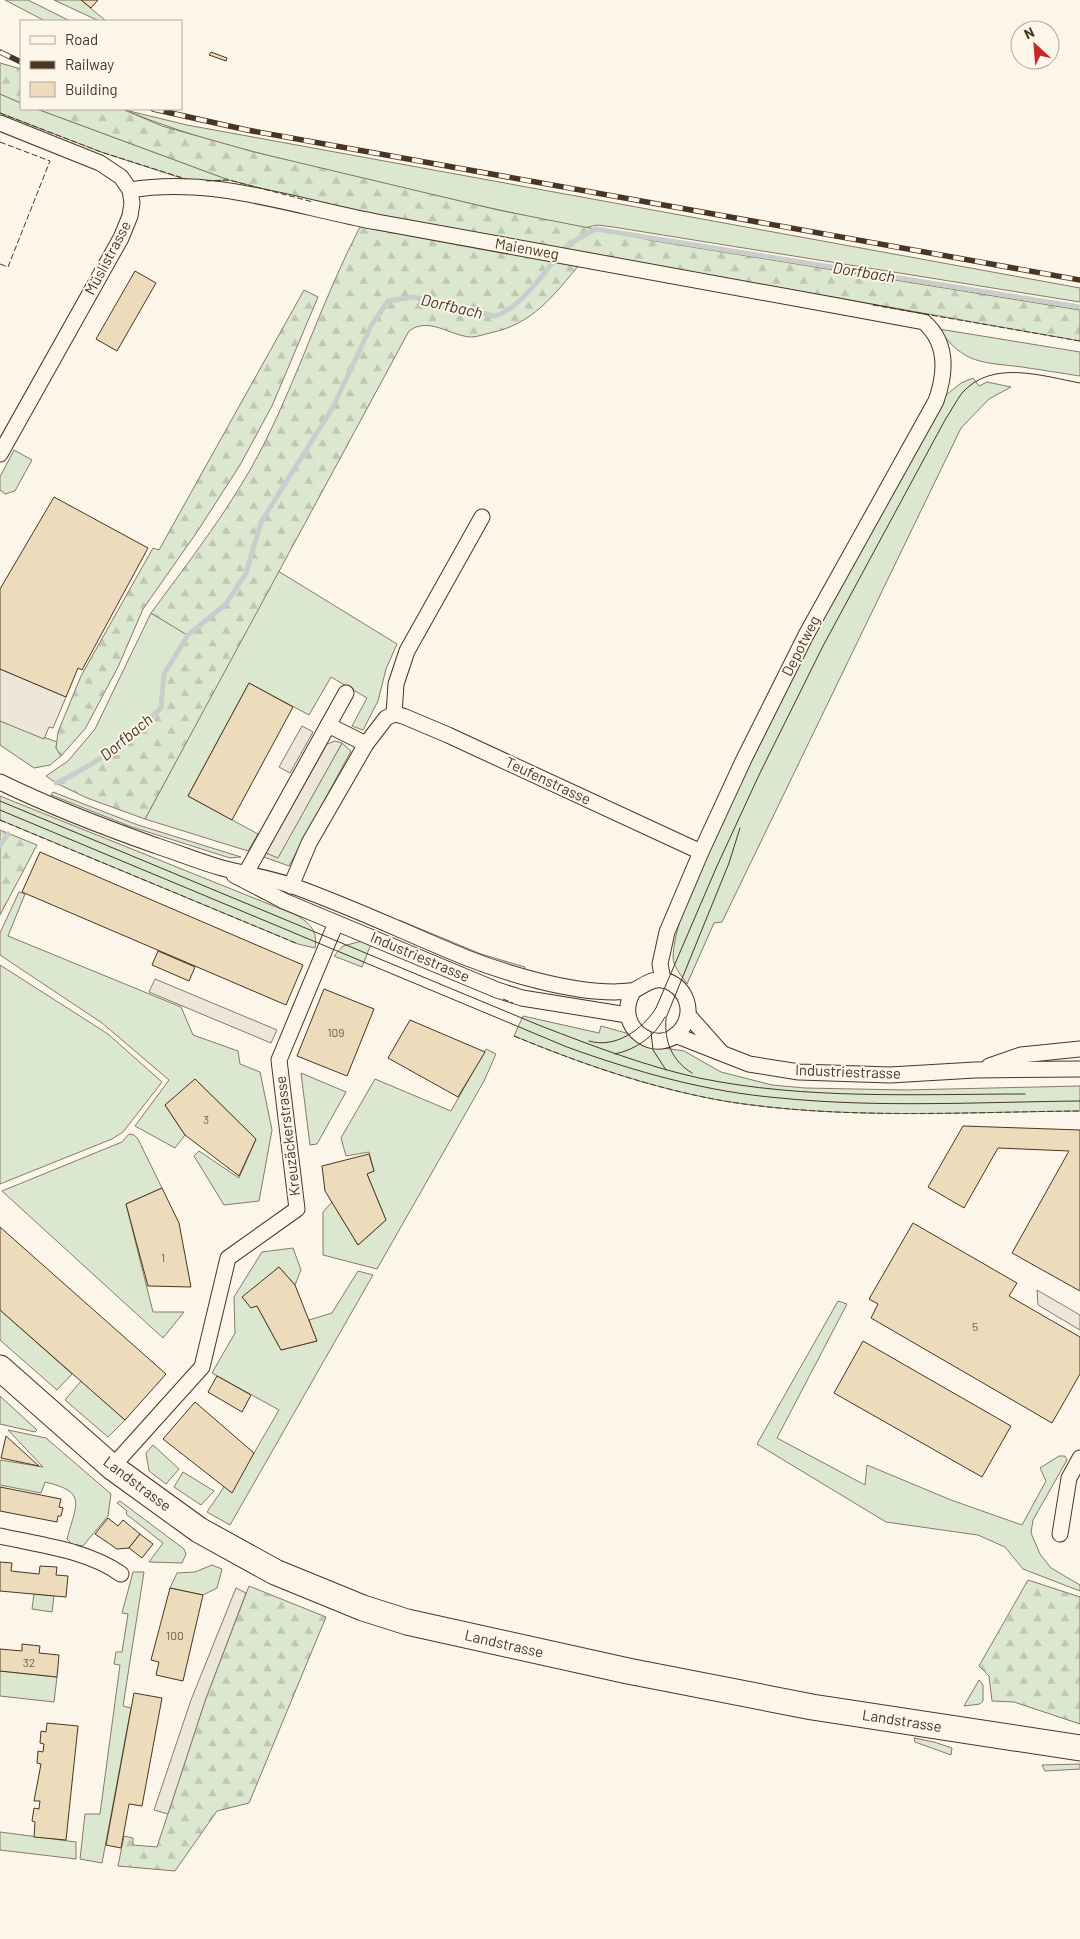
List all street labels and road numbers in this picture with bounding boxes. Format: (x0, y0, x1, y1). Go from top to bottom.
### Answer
street label: Müslistrasse (80, 217, 134, 298)
street label: Maienweg (494, 234, 561, 263)
street label: Depotweg (777, 612, 823, 679)
street label: Teufenstrasse (503, 752, 594, 808)
street label: Industriestrasse (368, 927, 473, 985)
street label: Industriestrasse (795, 1060, 901, 1082)
street label: Kreuzäckerstrasse (271, 1075, 303, 1197)
street label: Landstrasse (100, 1452, 175, 1515)
street label: Landstrasse (463, 1625, 545, 1661)
street label: Landstrasse (861, 1705, 943, 1735)

